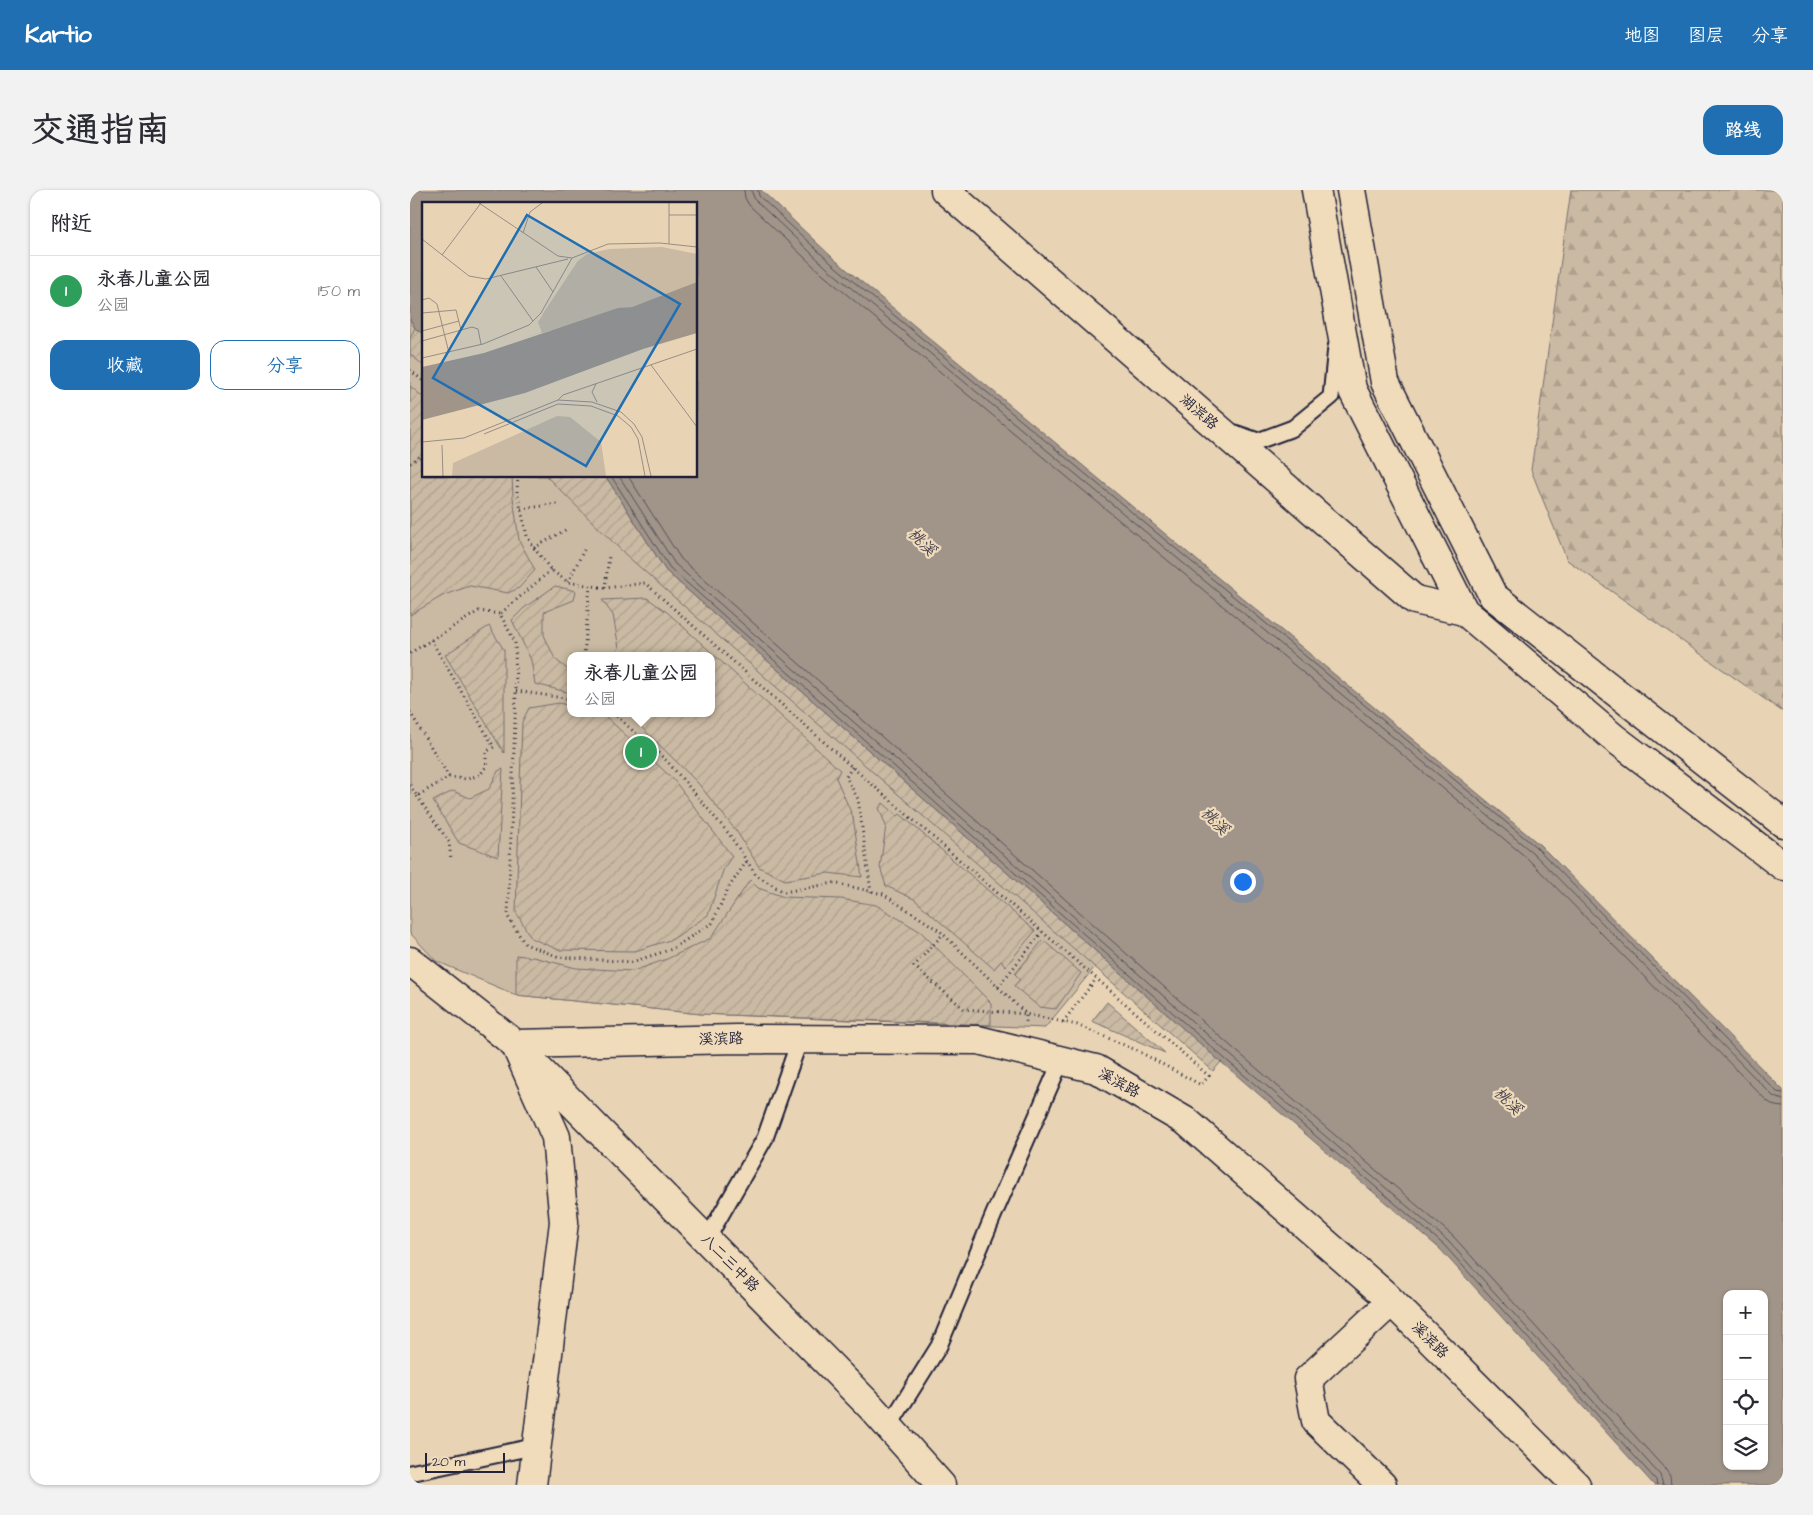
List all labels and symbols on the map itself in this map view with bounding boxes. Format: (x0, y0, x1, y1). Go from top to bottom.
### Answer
inset map (422, 202, 698, 478)
street label: 湖滨路 (1175, 389, 1223, 435)
water label: 桃溪 (903, 523, 942, 562)
pin: 1 (625, 733, 657, 771)
water label: 桃溪 (1196, 802, 1235, 841)
your location (1230, 869, 1256, 895)
street label: 溪滨路 (698, 1028, 744, 1050)
street label: 溪滨路 (1094, 1063, 1144, 1103)
water label: 桃溪 (1489, 1082, 1528, 1121)
street label: 八二三中路 (696, 1229, 764, 1297)
street label: 溪滨路 (1407, 1317, 1453, 1363)
scale bar (425, 1450, 505, 1473)

